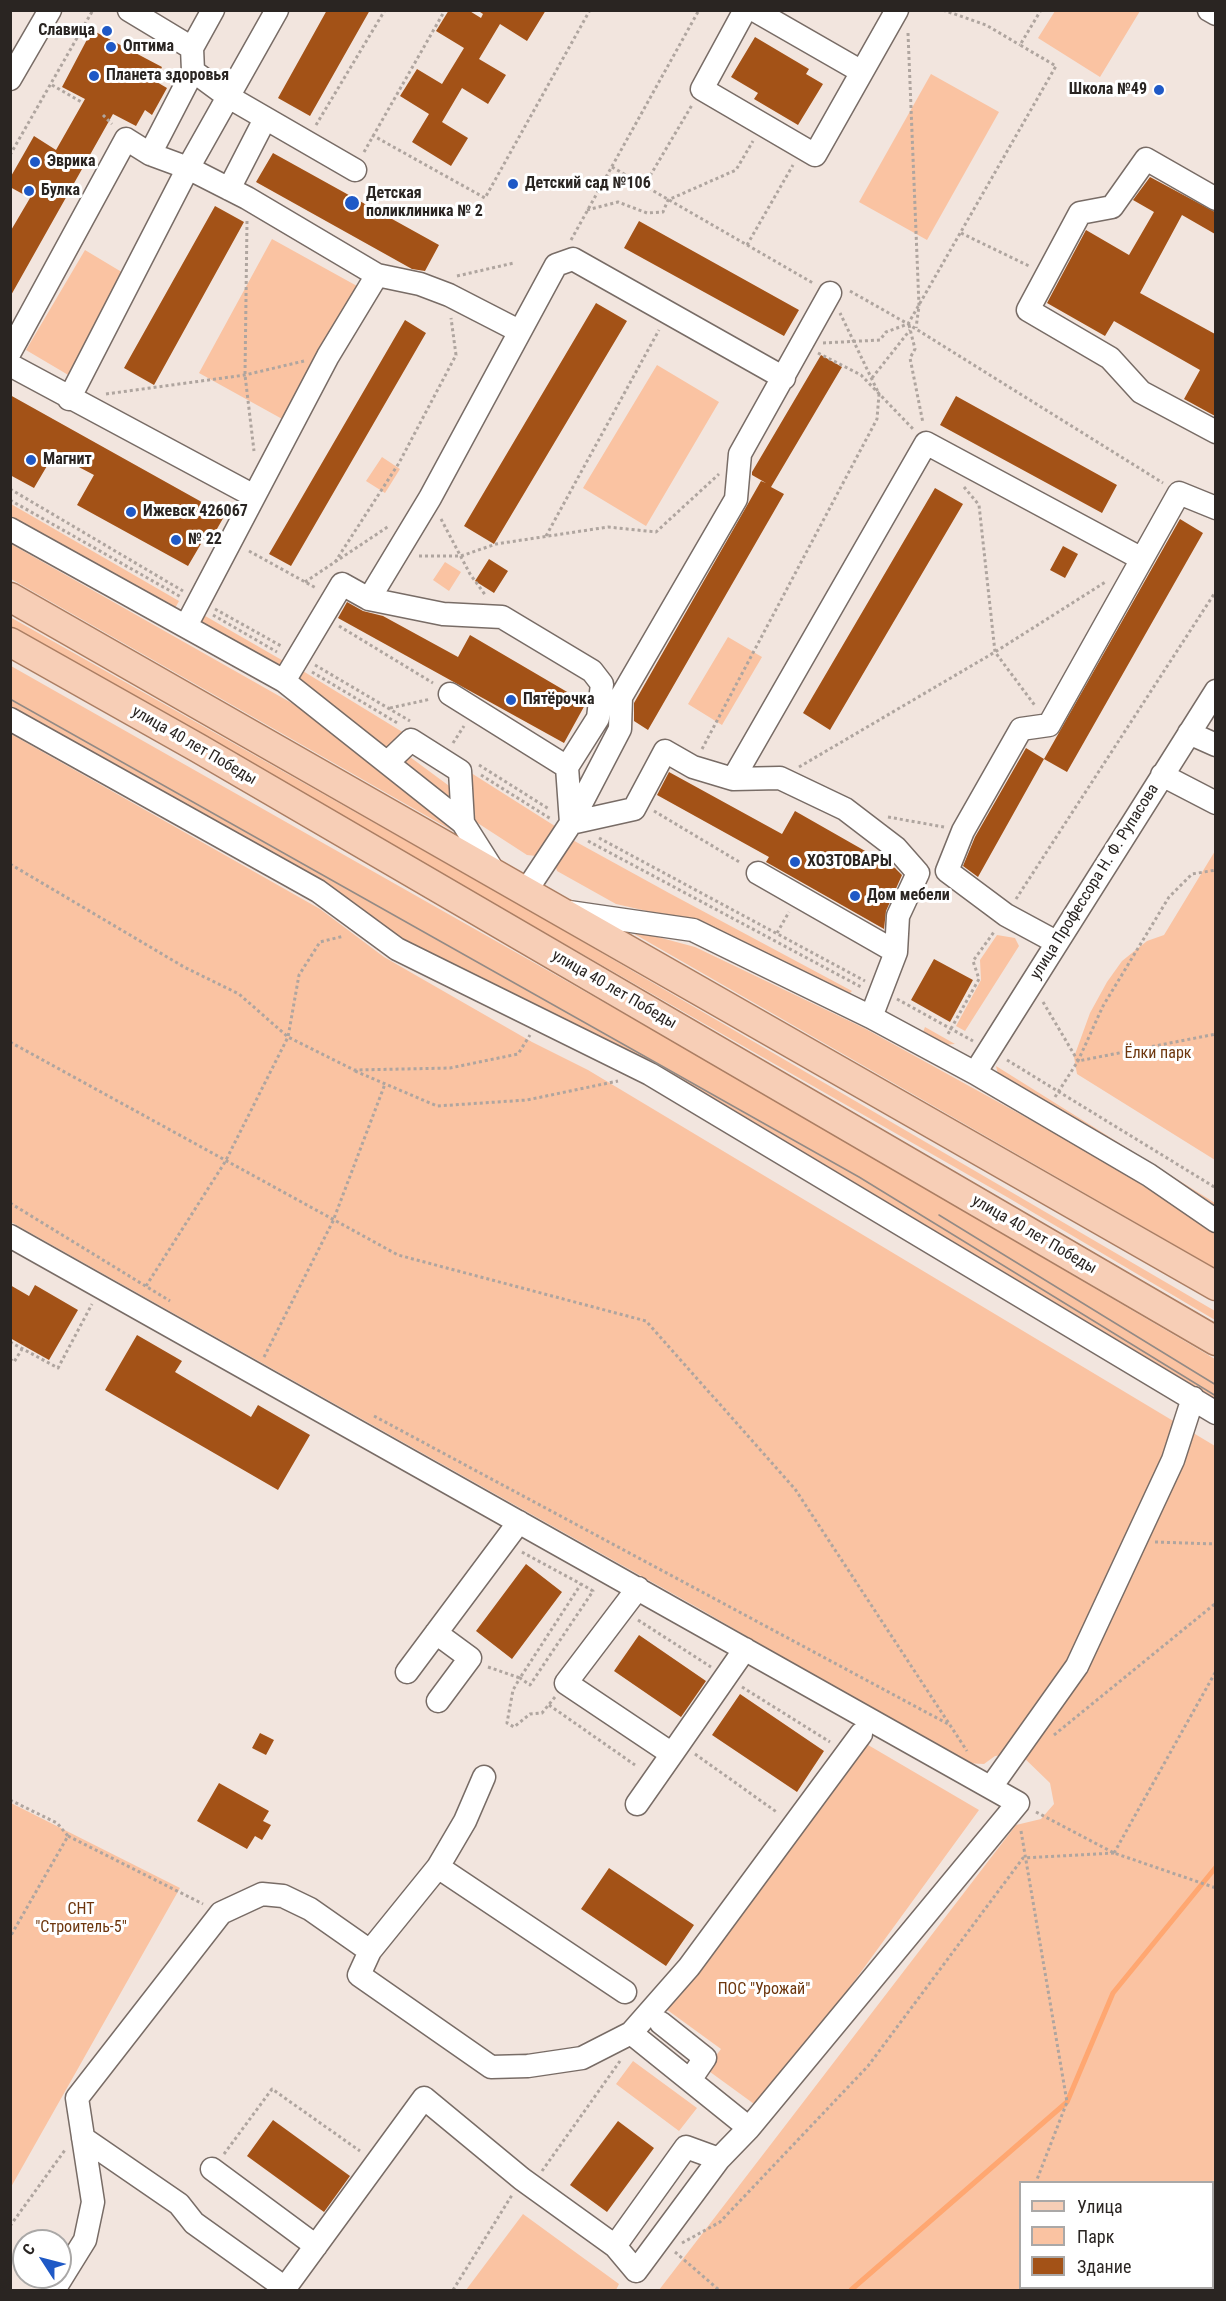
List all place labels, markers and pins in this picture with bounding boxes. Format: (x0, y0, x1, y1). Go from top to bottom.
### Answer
place label: Славица (38, 21, 95, 41)
marker: Славица (100, 24, 114, 38)
place label: Оптима (123, 37, 174, 57)
marker: Оптима (104, 40, 118, 54)
place label: Планета здоровья (106, 66, 229, 86)
marker: Планета здоровья (87, 69, 101, 83)
place label: Школа №49 (1069, 80, 1147, 100)
marker: Школа №49 (1152, 83, 1166, 97)
place label: Эврика (47, 152, 96, 172)
marker: Эврика (28, 155, 42, 169)
place label: Детский сад №106 (525, 174, 651, 194)
marker: Детский сад №106 (506, 177, 520, 191)
place label: Булка (41, 181, 80, 201)
marker: Булка (22, 184, 36, 198)
place label: Детская поликлиника № 2 (366, 184, 483, 222)
marker: Детская поликлиника № 2 (343, 194, 361, 212)
place label: Магнит (43, 450, 92, 470)
marker: Магнит (24, 453, 38, 467)
place label: Ижевск 426067 (143, 502, 248, 522)
marker: Ижевск 426067 (124, 505, 138, 519)
place label: № 22 (188, 530, 222, 550)
marker: № 22 (169, 533, 183, 547)
place label: Пятёрочка (523, 690, 594, 710)
marker: Пятёрочка (504, 693, 518, 707)
place label: ХОЗТОВАРЫ (807, 852, 892, 872)
marker: ХОЗТОВАРЫ (788, 855, 802, 869)
place label: Дом мебели (867, 886, 950, 906)
marker: Дом мебели (848, 889, 862, 903)

